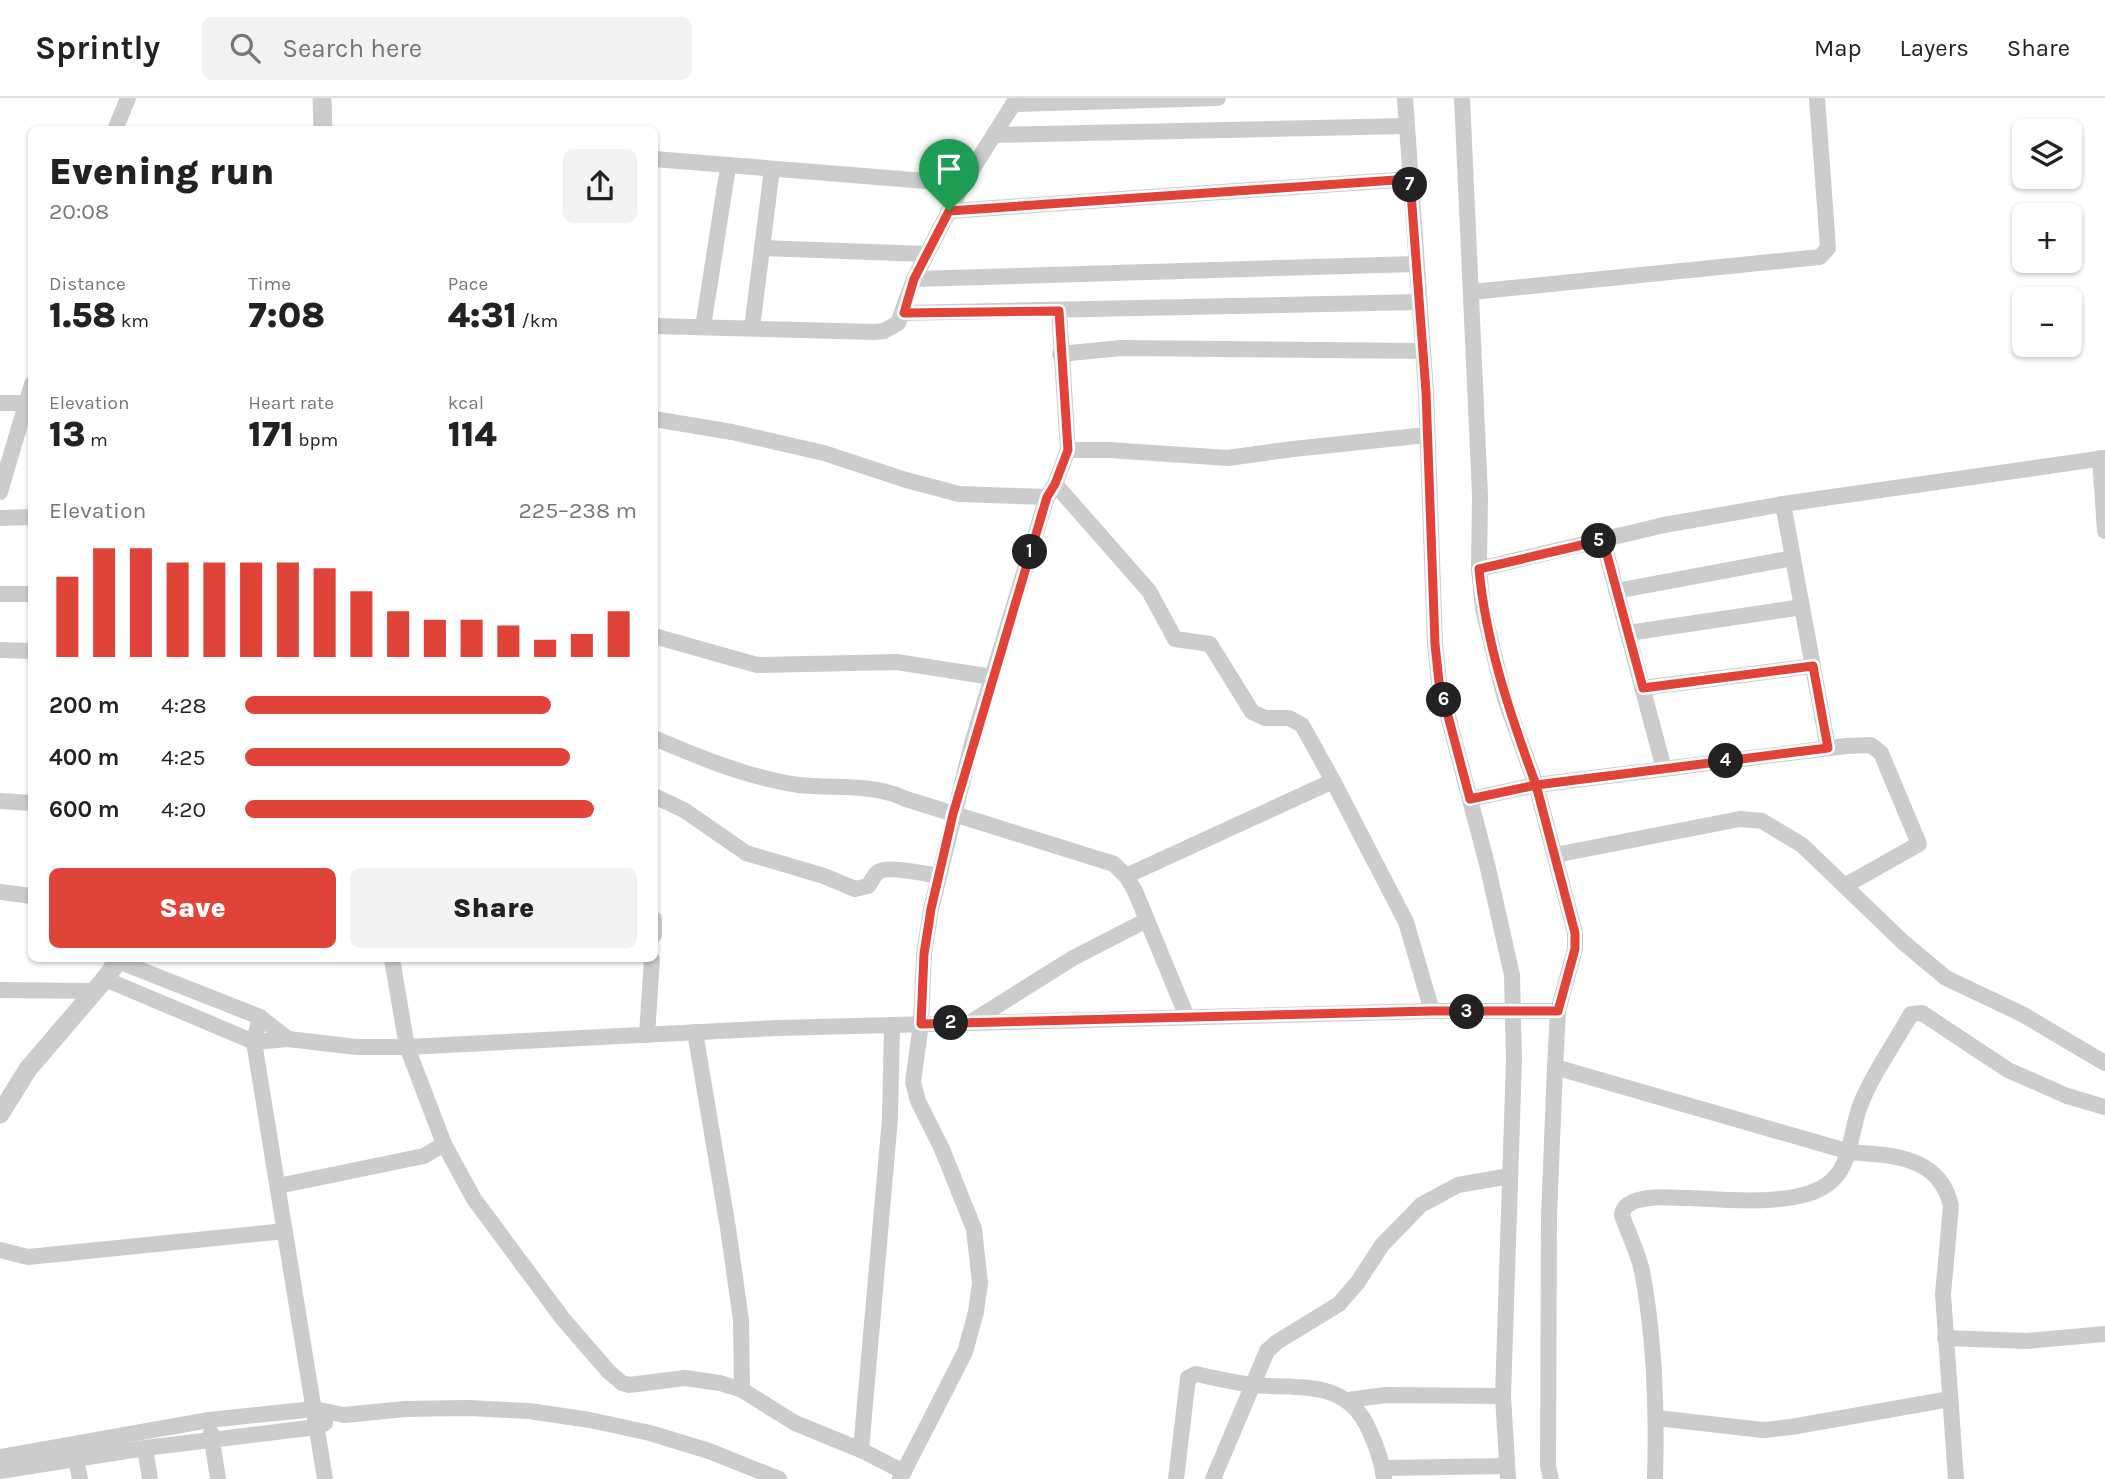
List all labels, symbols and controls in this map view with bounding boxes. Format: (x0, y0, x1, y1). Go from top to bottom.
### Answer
search box (202, 17, 692, 80)
text: Sprintly (35, 29, 160, 67)
icon: search (226, 29, 264, 67)
text: Search here (282, 33, 422, 64)
text: Map (1814, 34, 1862, 62)
text: Layers (1900, 34, 1969, 62)
text: Share (2007, 34, 2070, 62)
map controls (2012, 119, 2082, 357)
button: layers (2012, 119, 2082, 189)
pin (919, 139, 979, 211)
text: Evening run (49, 149, 274, 194)
button: share (563, 149, 637, 223)
icon: arrive (930, 150, 968, 188)
pin: 7 (1392, 168, 1428, 202)
text: 7 (1405, 173, 1414, 195)
text: 20:08 (49, 198, 109, 225)
button: + (2012, 203, 2082, 273)
text: Distance (49, 273, 126, 295)
text: Time (248, 273, 291, 295)
text: Pace (448, 273, 488, 295)
button: − (2012, 287, 2082, 357)
text: 1.58 (49, 295, 116, 336)
text: 7:08 (248, 295, 325, 336)
text: 4:31 (448, 295, 517, 336)
text: km (116, 310, 149, 332)
text: /km (517, 310, 558, 332)
text: Elevation (49, 392, 129, 414)
text: Heart rate (248, 392, 334, 414)
text: kcal (448, 392, 484, 414)
text: 13 (49, 414, 85, 455)
text: 171 (248, 414, 294, 455)
text: 114 (448, 414, 497, 455)
text: m (85, 429, 108, 451)
text: bpm (294, 429, 338, 451)
text: Elevation (49, 497, 146, 524)
text: 225–238 m (518, 497, 637, 524)
pin: 5 (1582, 524, 1616, 558)
text: 5 (1593, 529, 1604, 551)
pin: 1 (1012, 534, 1048, 570)
text: 1 (1026, 540, 1033, 562)
pin: 6 (1426, 682, 1462, 718)
text: 6 (1438, 688, 1449, 710)
text: 200 m (49, 692, 120, 719)
text: 4:28 (161, 692, 207, 719)
text: 400 m (49, 744, 119, 771)
text: 4:25 (161, 744, 205, 771)
pin: 4 (1708, 744, 1744, 778)
text: 4 (1720, 749, 1731, 771)
text: 600 m (49, 796, 120, 823)
text: 4:20 (161, 796, 206, 823)
button: Save (49, 868, 336, 948)
button: Share (350, 868, 637, 948)
pin: 3 (1450, 995, 1484, 1030)
text: 3 (1461, 1000, 1472, 1022)
pin: 2 (934, 1006, 968, 1040)
text: 2 (945, 1011, 956, 1033)

